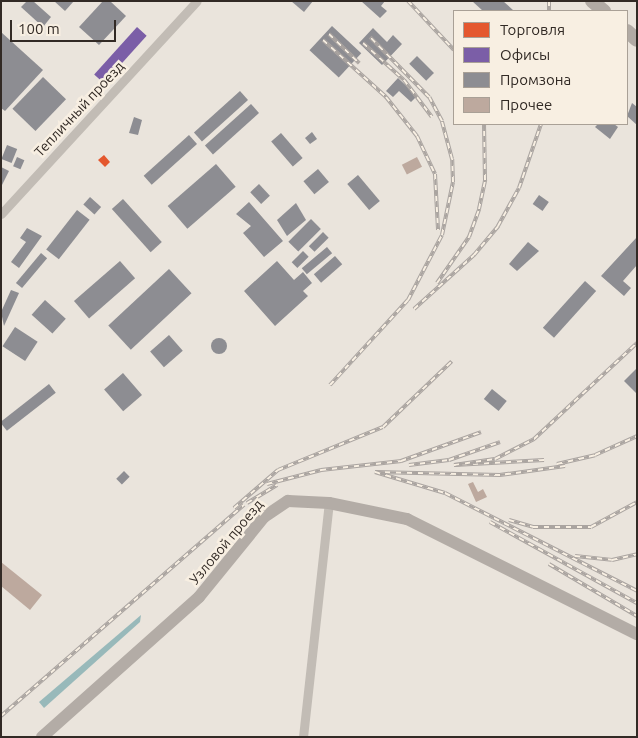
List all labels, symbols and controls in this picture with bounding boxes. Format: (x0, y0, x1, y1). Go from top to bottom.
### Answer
scale bar (12, 10, 119, 42)
legend (453, 10, 628, 125)
text: 100 m (18, 20, 60, 37)
text: Торговля (500, 21, 565, 38)
text: Офисы (500, 46, 550, 63)
street label: Тепличный проезд (31, 58, 127, 160)
text: Промзона (500, 71, 571, 88)
text: Прочее (500, 96, 552, 113)
street label: Узловой проезд (186, 496, 266, 588)

